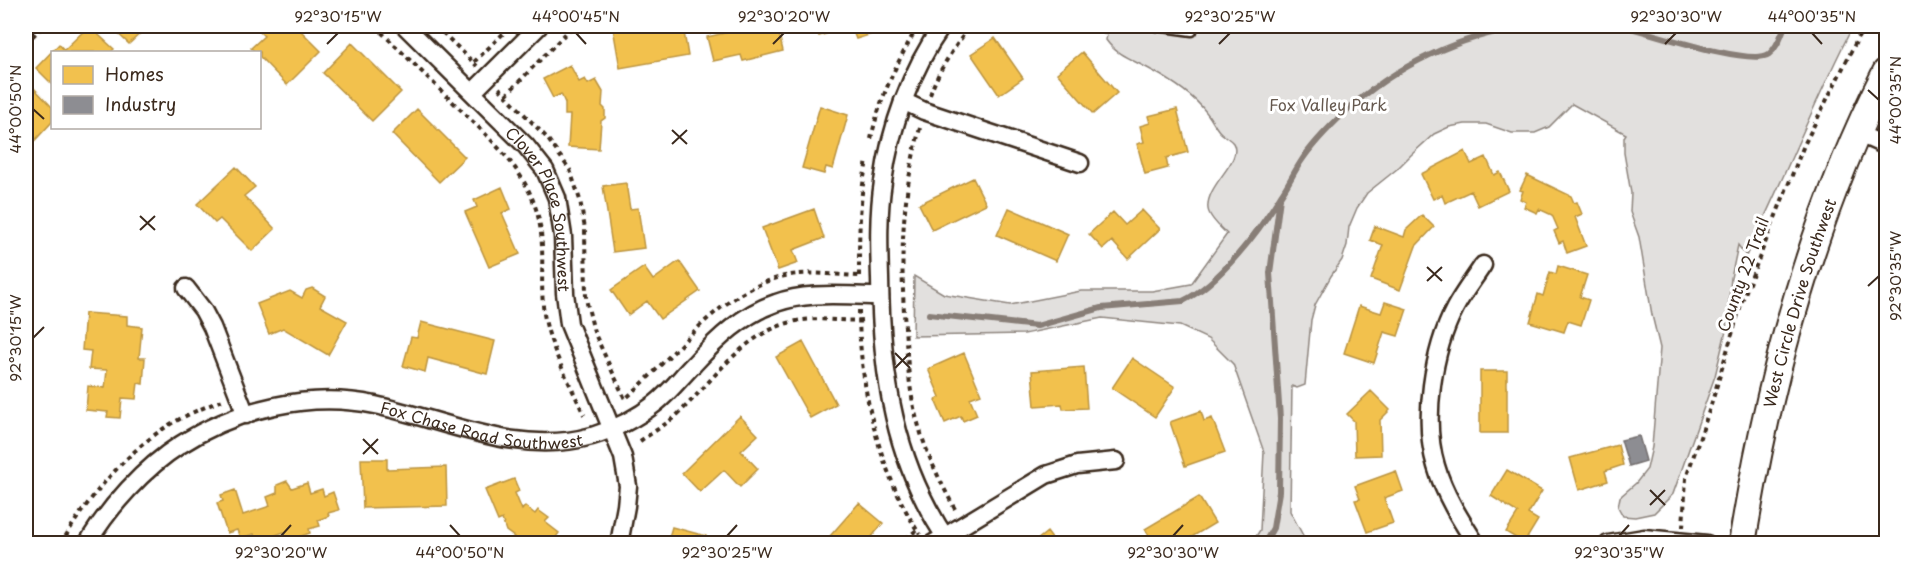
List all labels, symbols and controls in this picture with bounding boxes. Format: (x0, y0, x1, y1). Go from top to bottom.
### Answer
text: 92°30'15"W (294, 4, 382, 27)
text: 44°00'45"N (532, 4, 620, 27)
text: 92°30'20"W (738, 4, 831, 27)
text: 92°30'25"W (1185, 4, 1276, 27)
text: 92°30'30"W (1630, 4, 1722, 27)
text: 44°00'35"N (1768, 4, 1856, 27)
legend (51, 51, 261, 129)
text: 44°00'35"N (1883, 56, 1906, 144)
text: Homes (105, 60, 163, 87)
text: 44°00'50"N (3, 64, 26, 154)
text: Industry (105, 90, 176, 117)
park label: Fox Valley Park (1269, 92, 1387, 116)
street label: Clover Place Southwest (500, 121, 577, 292)
street label: West Circle Drive Southwest (1757, 195, 1841, 410)
street label: County 22 Trail (1710, 213, 1774, 335)
text: 92°30'35"W (1883, 230, 1906, 321)
text: 92°30'15"W (3, 294, 26, 382)
street label: Fox Chase Road Southwest (378, 395, 585, 454)
text: 92°30'20"W (235, 540, 328, 563)
text: 44°00'50"N (415, 540, 505, 563)
text: 92°30'25"W (682, 540, 773, 563)
text: 92°30'30"W (1127, 540, 1219, 563)
text: 92°30'35"W (1574, 540, 1665, 563)

